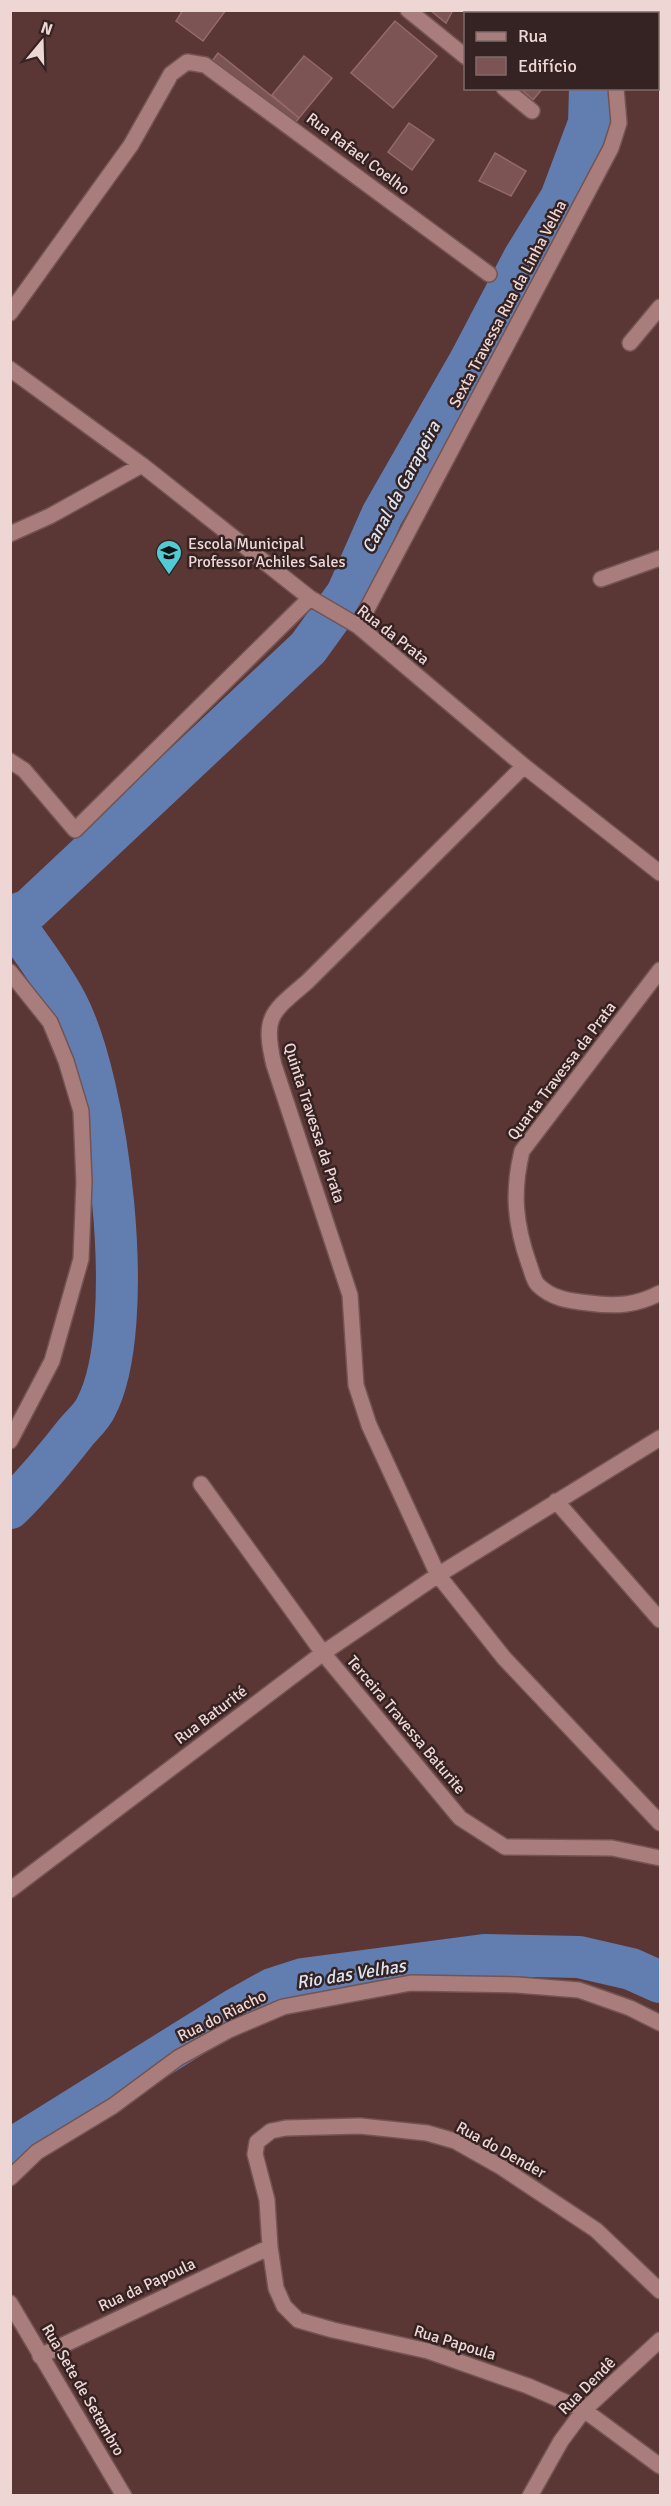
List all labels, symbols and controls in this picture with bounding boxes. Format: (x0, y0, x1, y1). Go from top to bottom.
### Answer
north arrow (12, 12, 72, 72)
legend (464, 12, 659, 90)
text: N (38, 17, 55, 40)
text: Rua (518, 25, 547, 47)
text: Edifício (518, 55, 577, 77)
street label: Rua Rafael Coelho (302, 109, 414, 199)
street label: Sexta Travessa Rua da Linha Velha (445, 197, 571, 411)
water label: Canal da Garapeira (357, 417, 445, 557)
place label: Escola Municipal Professor Achiles Sales (188, 534, 345, 572)
school or university icon: Escola Municipal Professor Achiles Sales (154, 538, 184, 576)
street label: Rua da Prata (353, 601, 433, 669)
street label: Quarta Travessa da Prata (503, 998, 621, 1144)
street label: Quinta Travessa da Prata (279, 1040, 349, 1206)
street label: Terceira Travessa Baturite (342, 1652, 470, 1798)
street label: Rua Baturité (171, 1681, 251, 1749)
water label: Rio das Velhas (295, 1954, 409, 1993)
street label: Rua do Riacho (174, 1986, 270, 2046)
street label: Rua do Dender (453, 2117, 549, 2183)
street label: Rua da Papoula (95, 2254, 199, 2316)
street label: Rua Sete de Setembro (37, 2320, 129, 2460)
street label: Rua Papoula (411, 2321, 499, 2365)
street label: Rua Dendê (554, 2353, 620, 2419)

